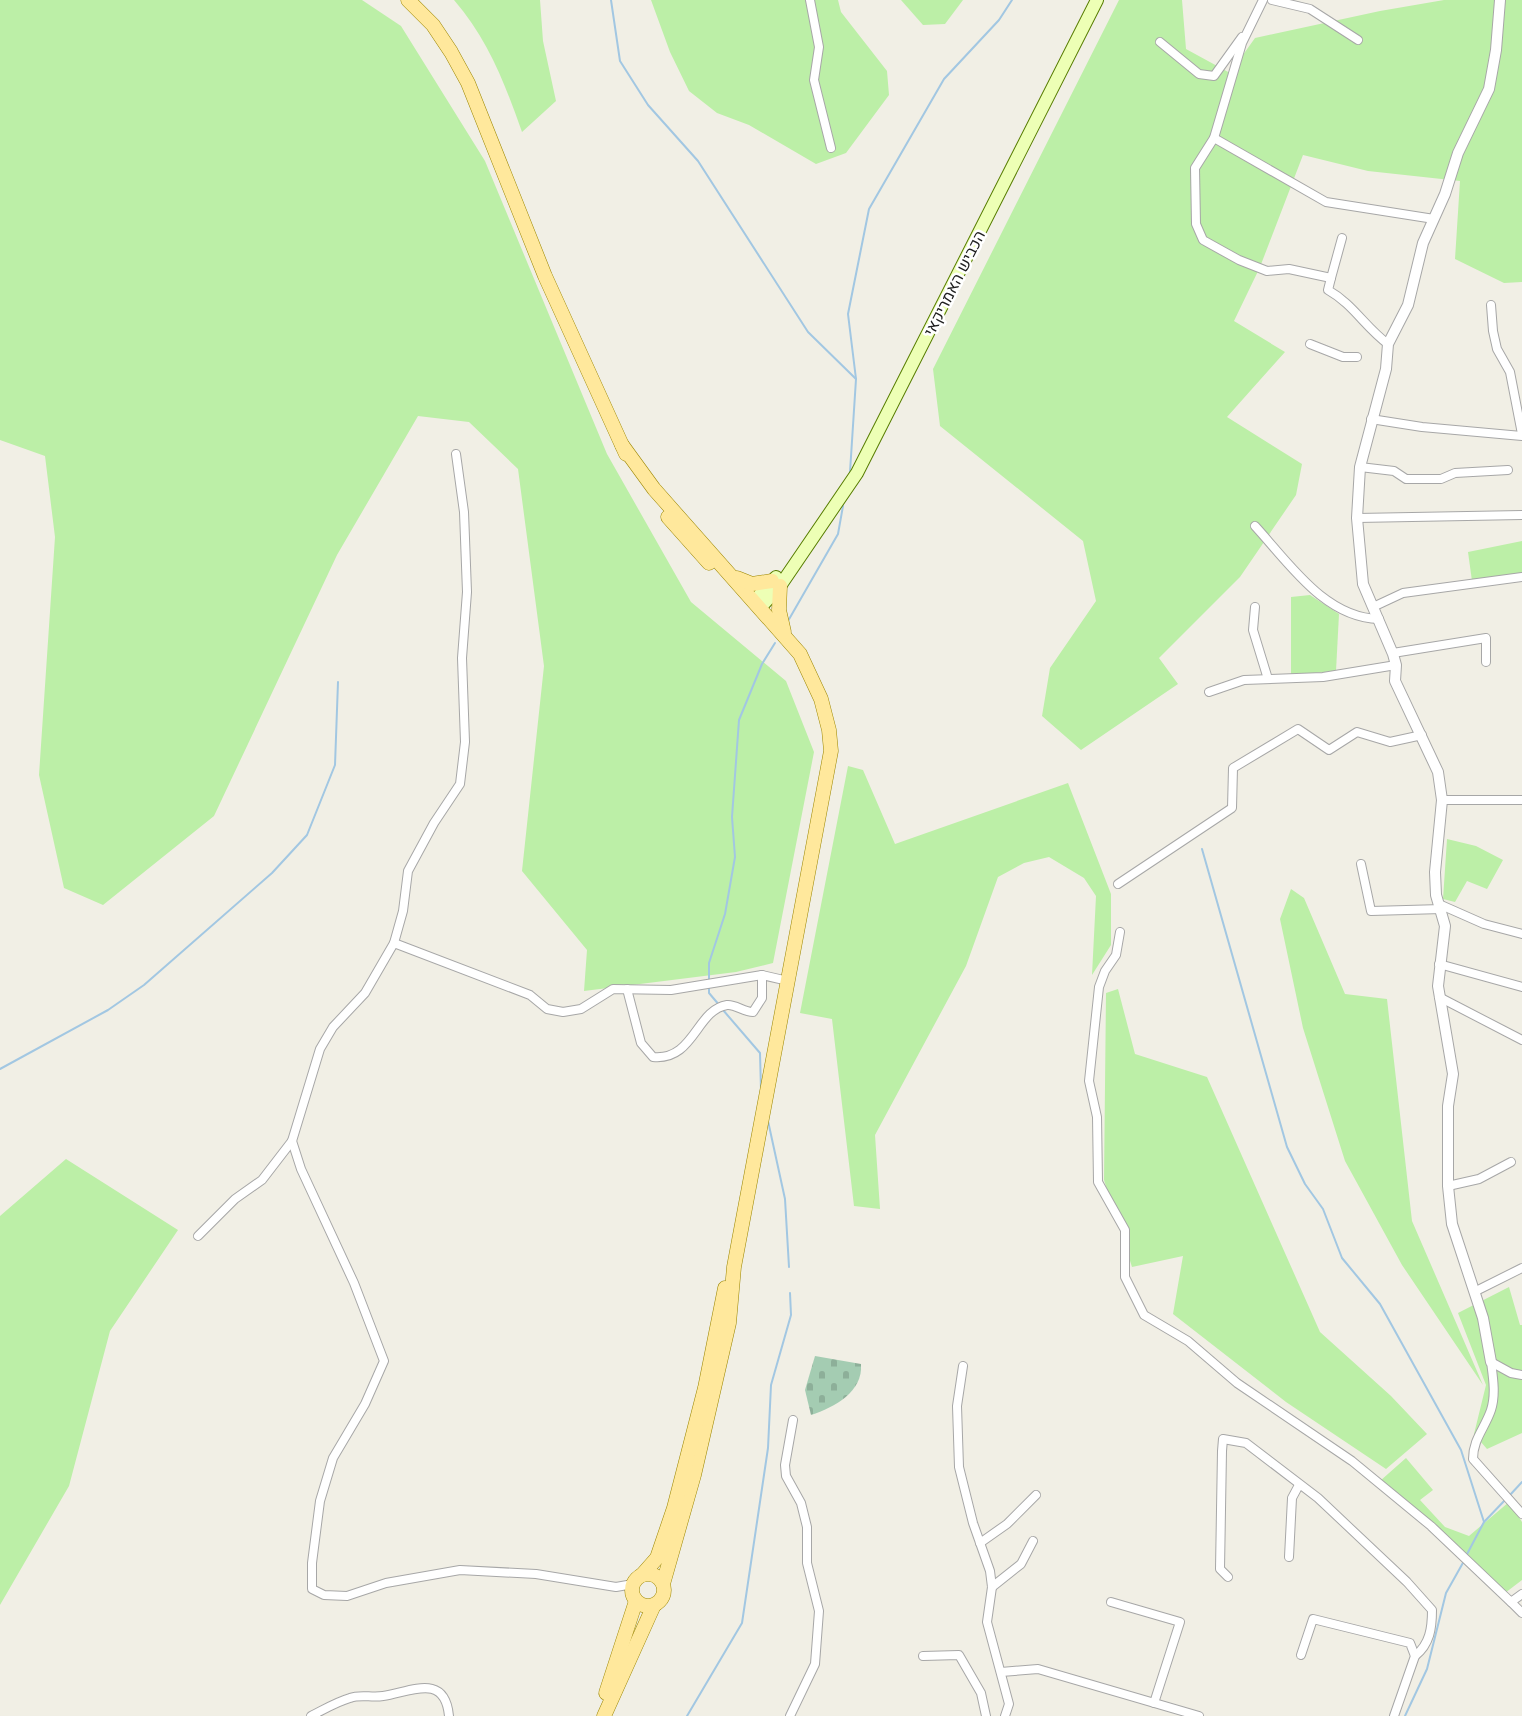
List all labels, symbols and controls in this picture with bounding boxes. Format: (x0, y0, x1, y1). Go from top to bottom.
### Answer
street label: הכביש האמריקאי (920, 227, 989, 339)

